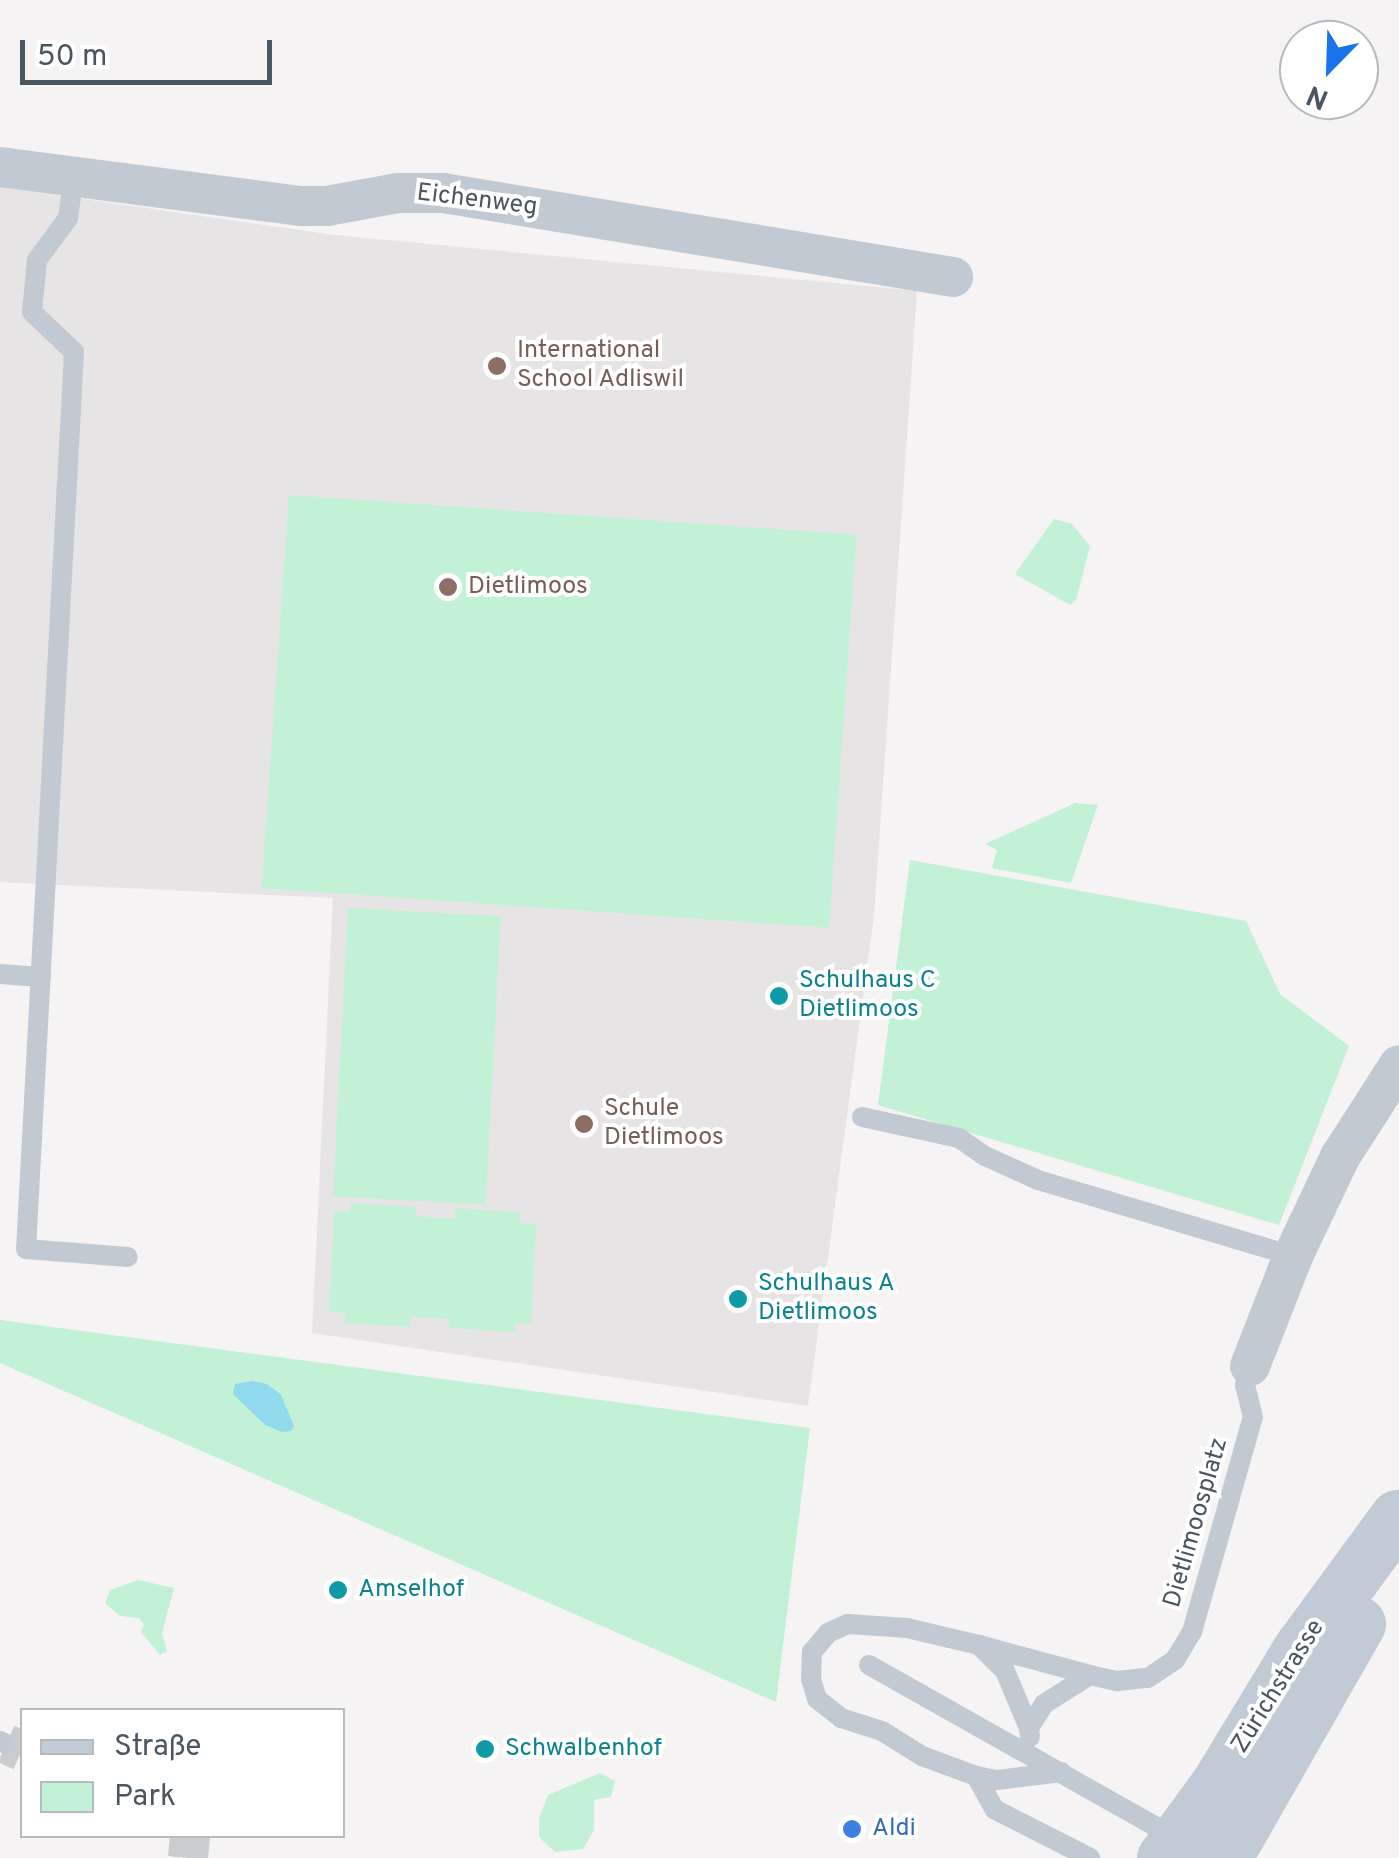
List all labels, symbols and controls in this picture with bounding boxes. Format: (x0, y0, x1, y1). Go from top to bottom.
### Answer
scale bar (25, 20, 278, 82)
north arrow (1279, 20, 1379, 120)
text: 50 m (37, 39, 107, 76)
text: N (1302, 75, 1334, 116)
street label: Eichenweg (415, 179, 539, 223)
place label: International School Adliswil (517, 337, 685, 396)
marker: International School Adliswil (486, 355, 508, 377)
place label: Dietlimoos (468, 572, 588, 602)
marker: Dietlimoos (437, 576, 459, 598)
place label: Schulhaus C Dietlimoos (799, 967, 936, 1026)
marker: Schulhaus C Dietlimoos (768, 985, 790, 1007)
place label: Schule Dietlimoos (604, 1095, 724, 1154)
marker: Schule Dietlimoos (573, 1113, 595, 1135)
place label: Schulhaus A Dietlimoos (758, 1270, 896, 1329)
marker: Schulhaus A Dietlimoos (727, 1288, 749, 1310)
street label: Dietlimoosplatz (1158, 1435, 1236, 1611)
place label: Amselhof (358, 1575, 464, 1605)
marker: Amselhof (327, 1579, 349, 1601)
street label: Zürichstrasse (1226, 1615, 1332, 1759)
legend (20, 1708, 345, 1838)
text: Straße (114, 1729, 201, 1766)
place label: Schwalbenhof (505, 1734, 662, 1764)
marker: Schwalbenhof (474, 1738, 496, 1760)
text: Park (114, 1779, 176, 1816)
place label: Aldi (872, 1814, 916, 1844)
marker: Aldi (841, 1818, 863, 1840)

